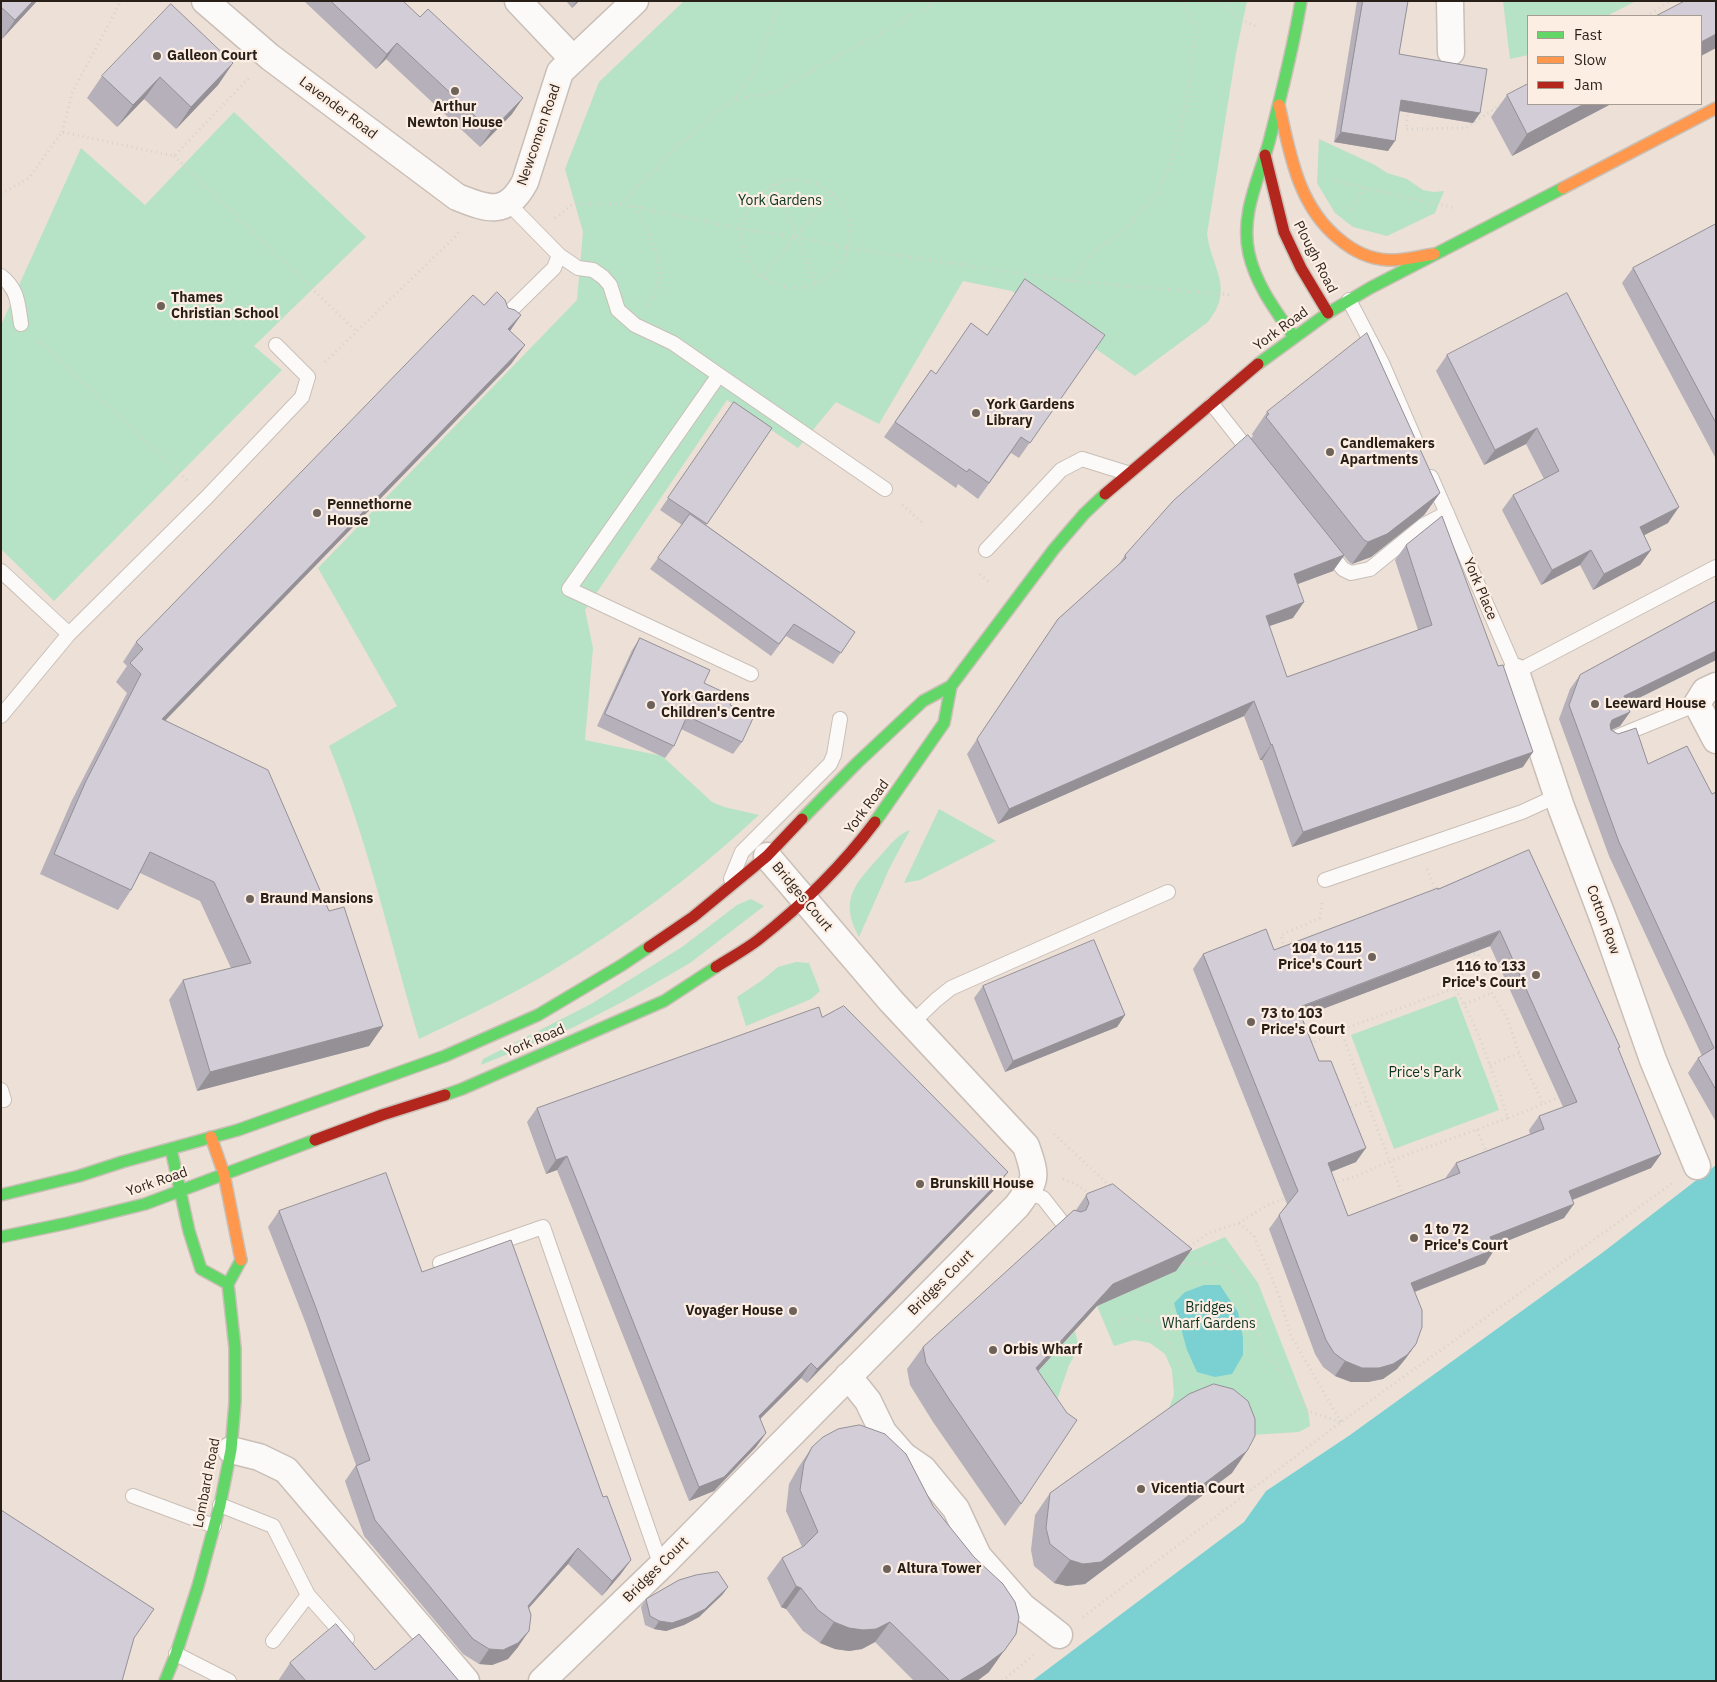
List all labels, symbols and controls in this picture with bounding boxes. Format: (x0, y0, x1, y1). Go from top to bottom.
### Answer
legend (1527, 15, 1702, 105)
text: Fast (1574, 25, 1602, 44)
place label: Galleon Court (167, 48, 257, 64)
marker: Galleon Court (151, 50, 163, 62)
text: Slow (1574, 50, 1607, 69)
street label: Lavender Road (296, 73, 380, 143)
text: Jam (1574, 75, 1603, 94)
street label: Newcomen Road (514, 82, 564, 188)
marker: Arthur Newton House (449, 85, 461, 97)
place label: Arthur Newton House (407, 99, 503, 132)
park label: York Gardens (738, 193, 822, 209)
street label: Plough Road (1290, 218, 1340, 296)
place label: Thames Christian School (171, 290, 278, 322)
marker: Thames Christian School (155, 300, 167, 312)
street label: York Road (1250, 304, 1312, 354)
place label: York Gardens Library (986, 397, 1075, 430)
marker: York Gardens Library (970, 407, 982, 419)
place label: Candlemakers Apartments (1340, 436, 1435, 468)
marker: Candlemakers Apartments (1324, 446, 1336, 458)
place label: Pennethorne House (327, 497, 412, 530)
marker: Pennethorne House (311, 507, 323, 519)
street label: York Place (1459, 555, 1501, 623)
place label: York Gardens Children's Centre (661, 689, 775, 722)
place label: Leeward House (1605, 696, 1706, 712)
marker: Leeward House (1589, 698, 1601, 710)
marker: York Gardens Children's Centre (645, 699, 657, 711)
street label: York Road (841, 777, 893, 837)
street label: Bridges Court (768, 859, 836, 935)
street label: Cotton Row (1583, 883, 1623, 957)
place label: Braund Mansions (260, 891, 373, 907)
marker: Braund Mansions (244, 893, 256, 905)
place label: 104 to 115 Price's Court (1278, 941, 1362, 974)
marker: 104 to 115 Price's Court (1366, 951, 1378, 963)
place label: 116 to 133 Price's Court (1442, 959, 1526, 992)
marker: 116 to 133 Price's Court (1530, 969, 1542, 981)
place label: 73 to 103 Price's Court (1261, 1006, 1345, 1038)
marker: 73 to 103 Price's Court (1245, 1016, 1257, 1028)
street label: York Road (503, 1021, 567, 1061)
park label: Price's Park (1388, 1065, 1462, 1081)
street label: York Road (124, 1164, 190, 1200)
place label: Brunskill House (930, 1176, 1034, 1192)
marker: Brunskill House (914, 1178, 926, 1190)
place label: 1 to 72 Price's Court (1424, 1222, 1508, 1254)
marker: 1 to 72 Price's Court (1408, 1232, 1420, 1244)
street label: Bridges Court (905, 1247, 977, 1319)
park label: Bridges Wharf Gardens (1162, 1300, 1256, 1332)
place label: Voyager House (686, 1303, 783, 1319)
marker: Voyager House (787, 1305, 799, 1317)
place label: Orbis Wharf (1003, 1342, 1082, 1358)
marker: Orbis Wharf (987, 1344, 999, 1356)
street label: Lombard Road (190, 1437, 224, 1529)
place label: Vicentia Court (1151, 1481, 1245, 1497)
marker: Vicentia Court (1135, 1483, 1147, 1495)
street label: Bridges Court (620, 1534, 692, 1606)
place label: Altura Tower (897, 1561, 981, 1577)
marker: Altura Tower (881, 1563, 893, 1575)

